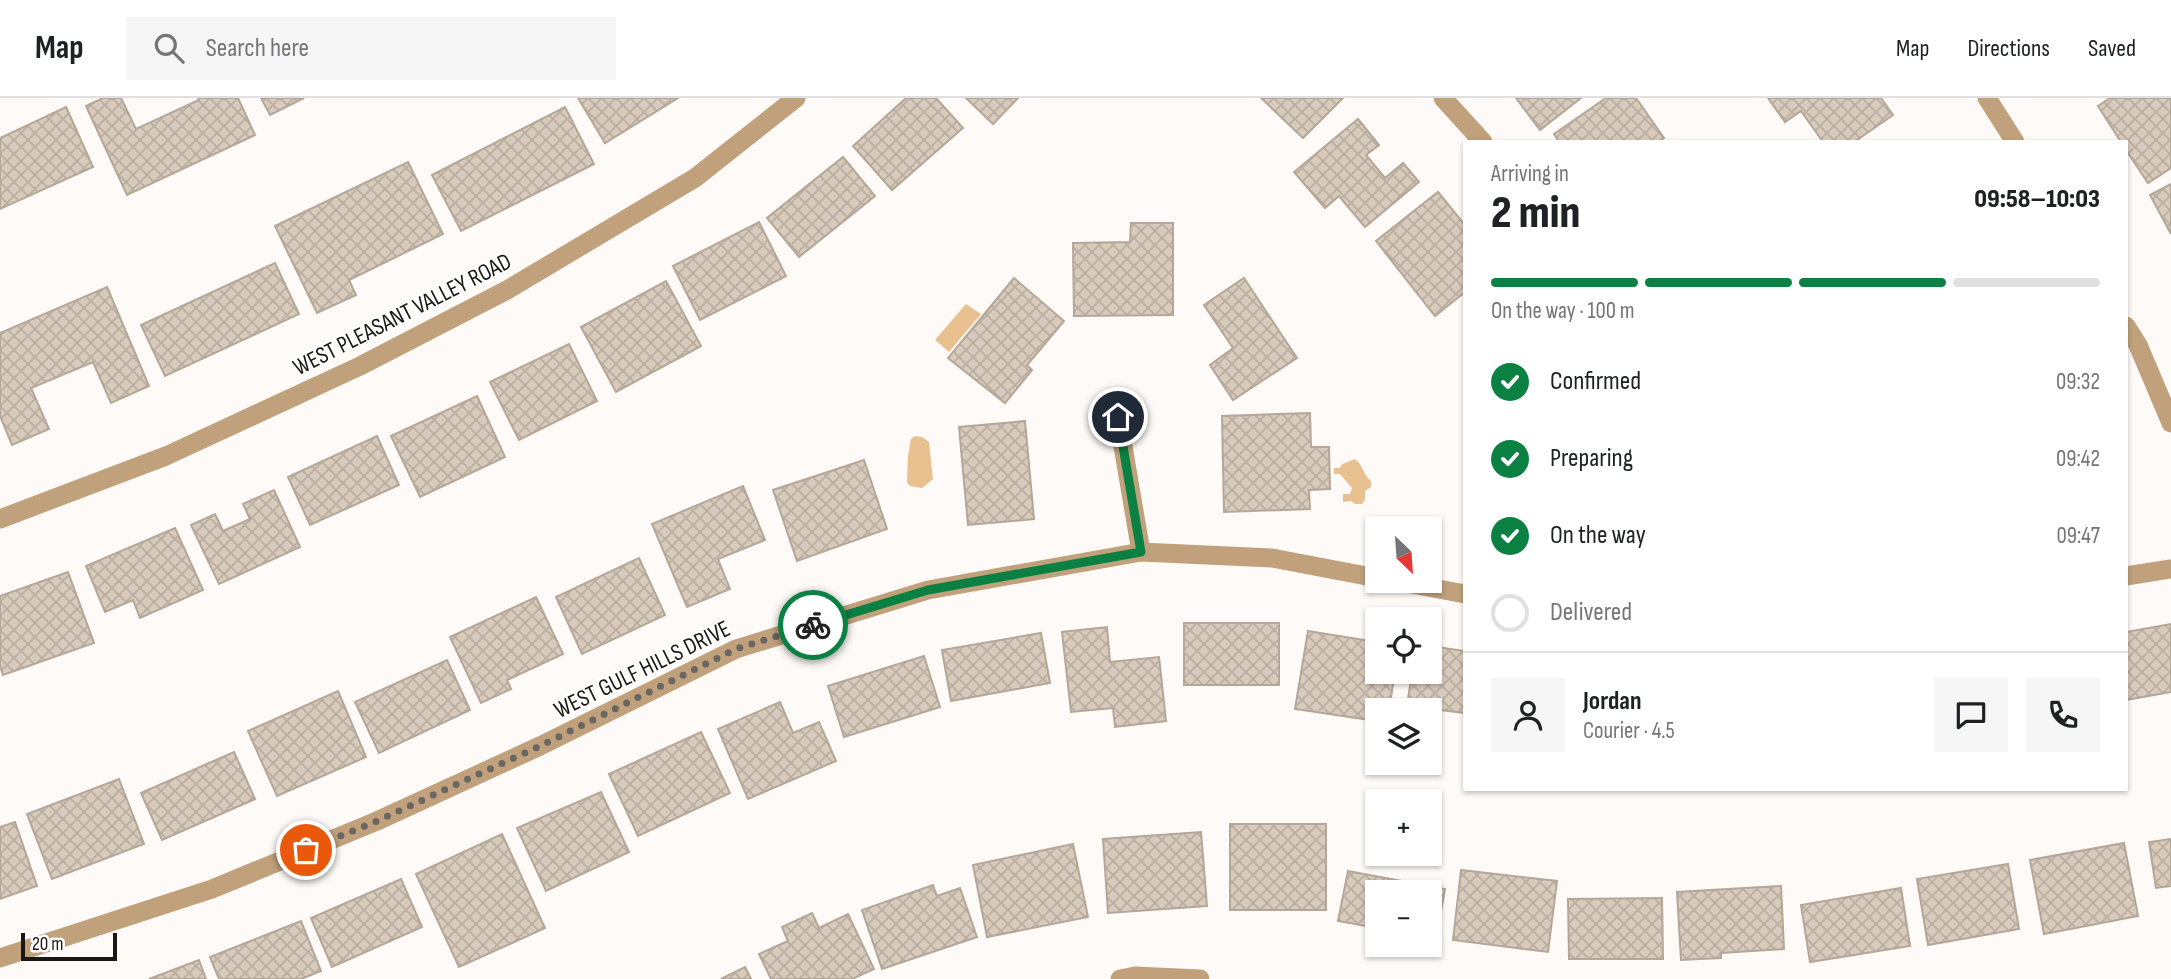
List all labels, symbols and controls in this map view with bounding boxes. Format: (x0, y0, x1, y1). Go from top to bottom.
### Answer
search box (126, 17, 616, 80)
text: Map (35, 28, 84, 68)
icon: search (150, 29, 188, 67)
text: Search here (206, 33, 309, 64)
text: Map (1896, 34, 1929, 63)
text: Directions (1967, 34, 2050, 63)
text: Saved (2088, 34, 2136, 63)
text: Arriving in (1491, 160, 1569, 188)
text: 09:58–10:03 (1974, 184, 2100, 215)
text: 2 min (1491, 186, 1580, 241)
street label: WEST PLEASANT VALLEY ROAD (288, 247, 516, 382)
text: On the way · 100 m (1491, 297, 1635, 325)
icon: check (1491, 363, 1529, 401)
text: Confirmed (1550, 366, 1641, 397)
text: 09:32 (2056, 368, 2100, 396)
pin (1088, 387, 1148, 447)
icon: home (1099, 398, 1137, 436)
icon: check (1491, 440, 1529, 478)
text: Preparing (1550, 443, 1633, 474)
text: 09:42 (2056, 445, 2100, 473)
north arrow (1365, 516, 1442, 593)
map controls (1365, 516, 1442, 957)
icon: check (1491, 517, 1529, 555)
text: On the way (1550, 520, 1646, 551)
text: 09:47 (2057, 522, 2100, 550)
courier (778, 590, 848, 660)
text: Delivered (1550, 597, 1632, 628)
icon: bike (794, 606, 832, 644)
button: locate (1365, 607, 1442, 684)
street label: WEST GULF HILLS DRIVE (549, 614, 735, 725)
button: person (1491, 678, 1565, 752)
button: chat (1934, 678, 2008, 752)
button: phone (2026, 678, 2100, 752)
text: Jordan (1583, 686, 1641, 717)
button: layers (1365, 698, 1442, 775)
text: Courier · 4.5 (1583, 717, 1675, 745)
button: + (1365, 789, 1442, 866)
pin (276, 820, 336, 880)
icon: bag (287, 831, 325, 869)
button: − (1365, 880, 1442, 957)
scale bar (21, 930, 117, 962)
text: 20 m (32, 933, 64, 956)

